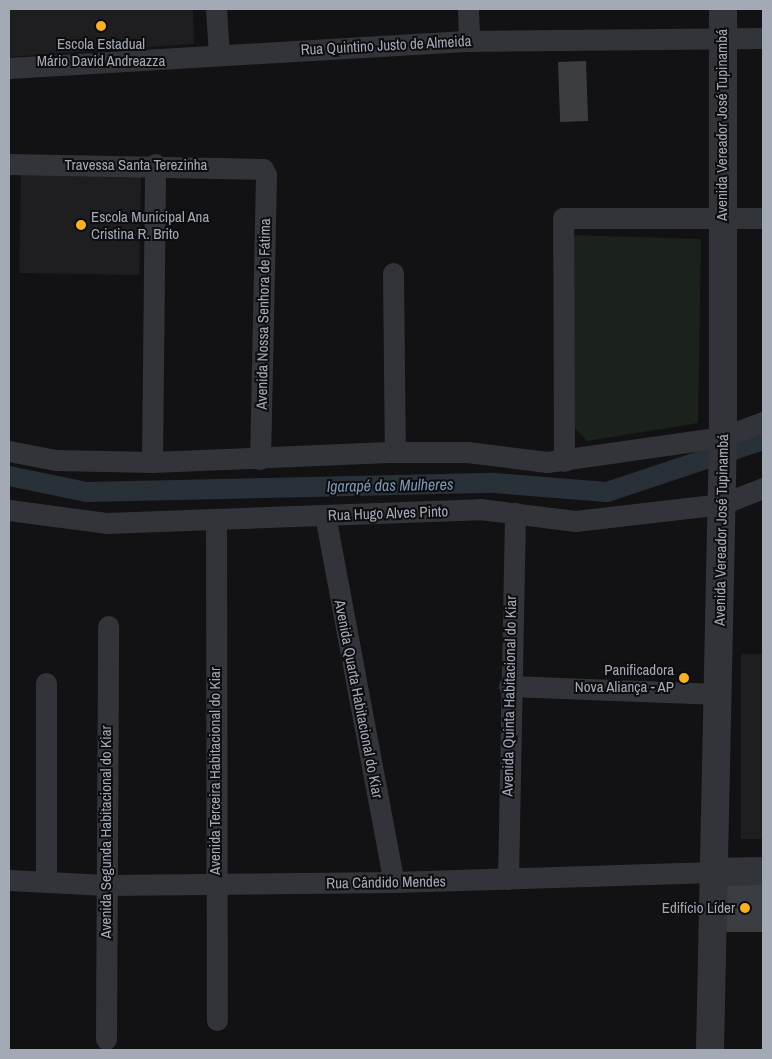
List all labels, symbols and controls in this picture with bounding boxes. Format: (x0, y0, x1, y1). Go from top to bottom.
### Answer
marker: Escola Estadual Mário David Andreazza (95, 20, 107, 32)
street label: Avenida Vereador José Tupinambá (713, 29, 731, 221)
street label: Rua Quintino Justo de Almeida (300, 32, 472, 58)
place label: Escola Estadual Mário David Andreazza (36, 34, 166, 69)
street label: Travessa Santa Terezinha (64, 156, 208, 174)
place label: Escola Municipal Ana Cristina R. Brito (91, 207, 210, 242)
street label: Avenida Nossa Senhora de Fátima (252, 218, 274, 410)
marker: Escola Municipal Ana Cristina R. Brito (75, 219, 87, 231)
street label: Avenida Vereador José Tupinambá (710, 434, 732, 626)
water label: Igarapé das Mulheres (326, 474, 454, 496)
street label: Rua Hugo Alves Pinto (327, 502, 449, 524)
street label: Avenida Quinta Habitacional do Kiar (498, 595, 520, 797)
street label: Avenida Quarta Habitacional do Kiar (331, 598, 387, 800)
place label: Panificadora Nova Aliança - AP (574, 660, 674, 695)
street label: Avenida Terceira Habitacional do Kiar (206, 667, 224, 875)
marker: Panificadora Nova Aliança - AP (678, 672, 690, 684)
street label: Avenida Segunda Habitacional do Kiar (97, 725, 115, 939)
street label: Rua Cândido Mendes (326, 872, 446, 892)
place label: Edifício Líder (662, 899, 735, 917)
marker: Edifício Líder (739, 902, 751, 914)

